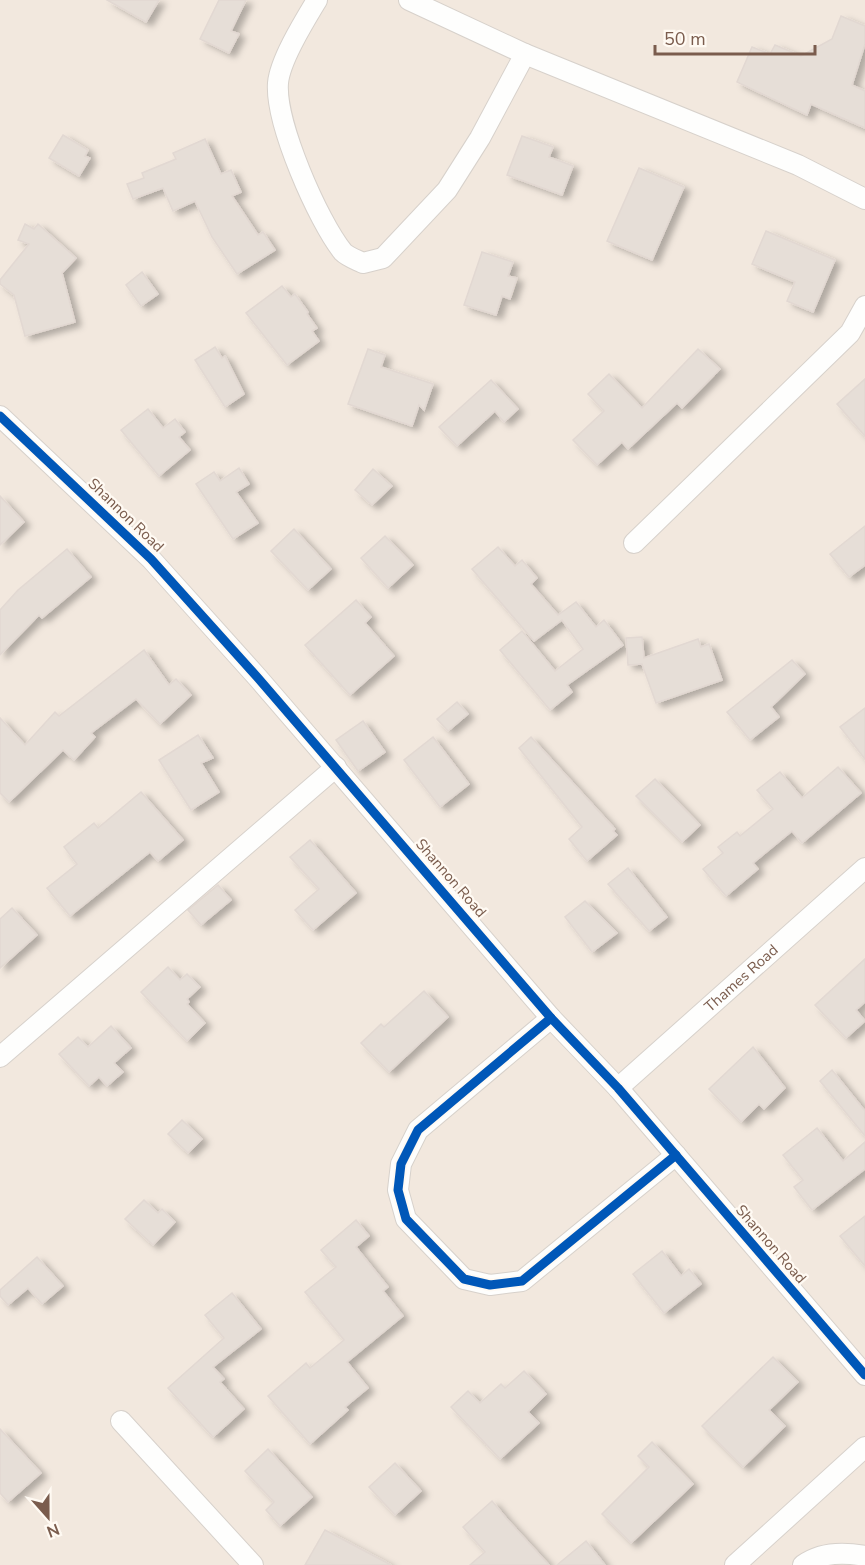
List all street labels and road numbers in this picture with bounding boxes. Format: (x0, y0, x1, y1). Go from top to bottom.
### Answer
street label: Shannon Road (84, 474, 168, 556)
street label: Shannon Road (411, 834, 491, 922)
street label: Thames Road (700, 940, 782, 1016)
street label: Shannon Road (731, 1200, 811, 1288)

